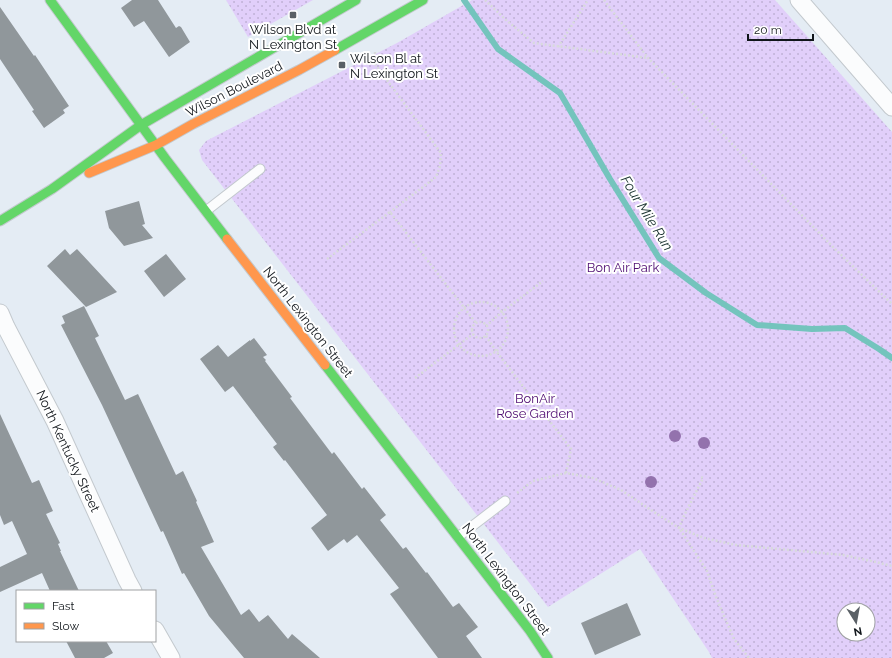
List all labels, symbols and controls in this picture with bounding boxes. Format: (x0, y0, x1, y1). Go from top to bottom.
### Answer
marker: Wilson Blvd at N Lexington St (288, 10, 298, 20)
scale bar (748, 16, 813, 42)
place label: Wilson Blvd at N Lexington St (249, 22, 338, 52)
text: 20 m (754, 23, 782, 37)
place label: Wilson Bl at N Lexington St (350, 51, 439, 81)
street label: Wilson Boulevard (183, 58, 285, 120)
marker: Wilson Bl at N Lexington St (337, 60, 347, 70)
water label: Four Mile Run (618, 173, 676, 254)
park label: Bon Air Park (587, 260, 659, 275)
street label: North Lexington Street (260, 264, 356, 381)
street label: North Kentucky Street (33, 388, 103, 515)
park label: BonAir Rose Garden (496, 391, 574, 421)
street label: North Lexington Street (459, 520, 553, 638)
legend (16, 590, 156, 642)
text: Fast (52, 599, 75, 613)
north arrow (836, 602, 876, 642)
text: Slow (52, 619, 79, 633)
text: N (852, 624, 863, 639)

